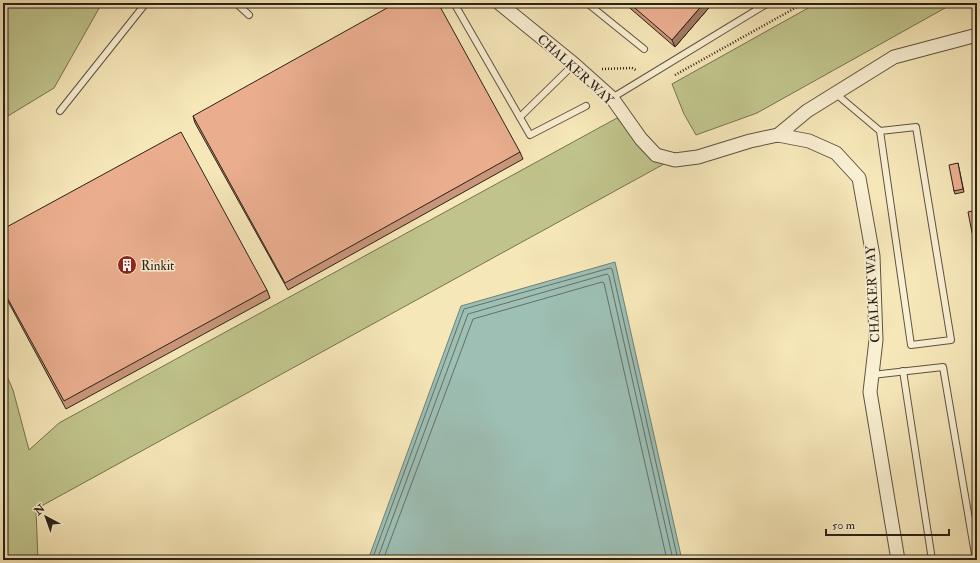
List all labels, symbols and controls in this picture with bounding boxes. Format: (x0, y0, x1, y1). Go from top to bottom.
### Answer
street label: CHALKER WAY (534, 31, 618, 109)
street label: CHALKER WAY (862, 244, 884, 343)
building icon: Rinkit (116, 254, 138, 276)
place label: Rinkit (141, 258, 174, 274)
north arrow (26, 497, 66, 537)
text: N (31, 501, 49, 519)
scale bar (826, 511, 949, 537)
text: 50 m (832, 518, 856, 533)

